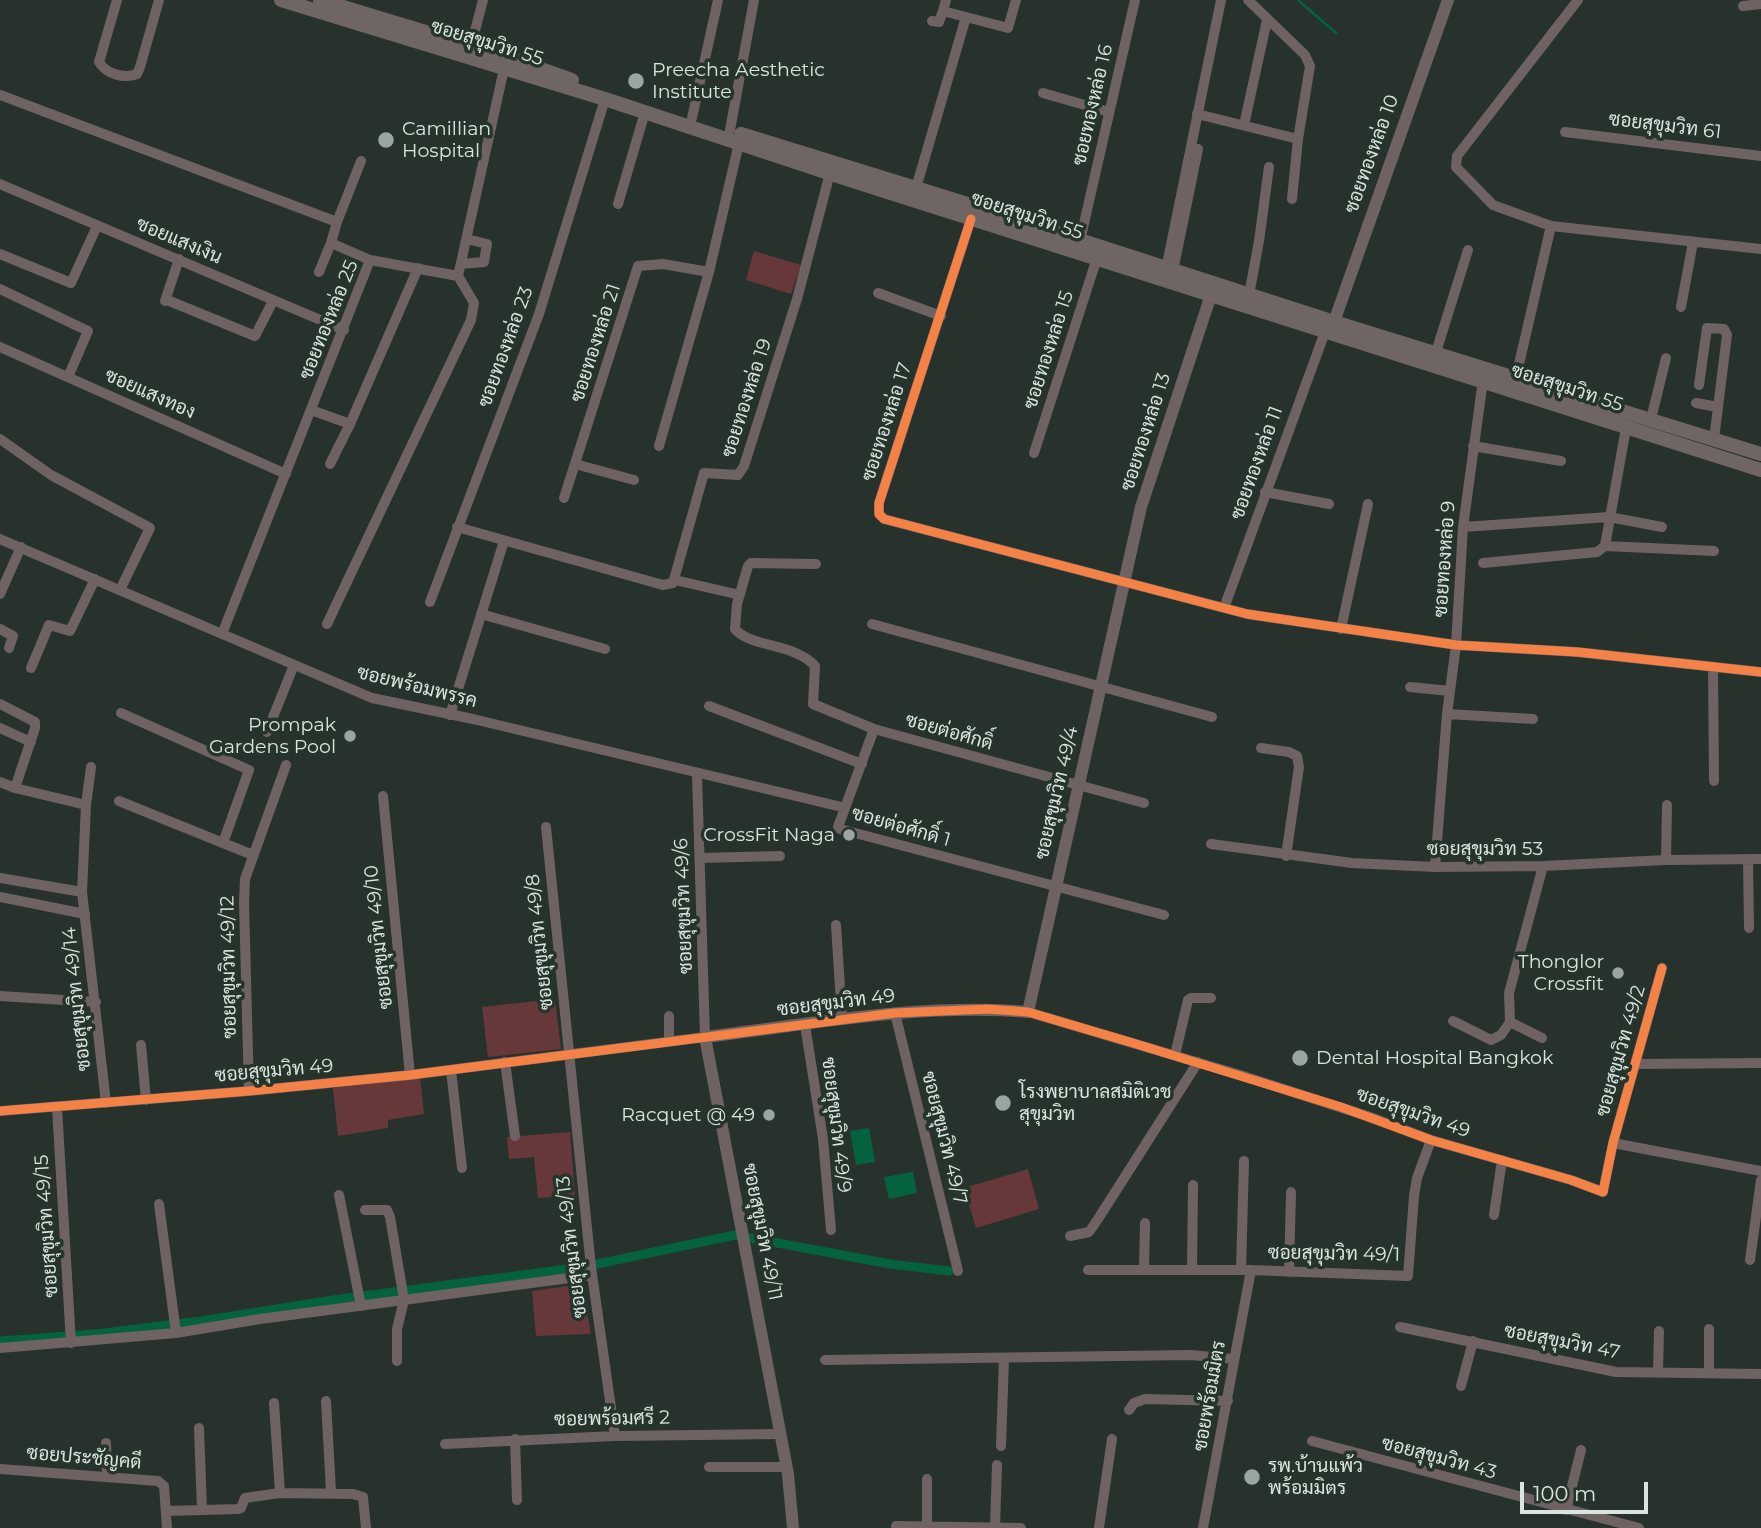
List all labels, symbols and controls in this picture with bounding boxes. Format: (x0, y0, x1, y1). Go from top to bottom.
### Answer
street label: ซอยสุขุมวิท 55 (428, 15, 546, 71)
street label: ซอยทองหล่อ 16 (1068, 42, 1118, 168)
place label: Preecha Aesthetic Institute (652, 59, 825, 103)
marker: Preecha Aesthetic Institute (626, 71, 646, 91)
street label: ซอยทองหล่อ 10 (1340, 92, 1404, 216)
street label: ซอยสุขุมวิท 61 (1607, 108, 1723, 144)
place label: Camillian Hospital (402, 118, 491, 162)
marker: Camillian Hospital (376, 130, 396, 150)
street label: ซอยสุขุมวิท 55 (968, 187, 1086, 245)
street label: ซอยแสงเงิน (133, 213, 225, 269)
street label: ซอยทองหล่อ 25 (295, 257, 363, 383)
street label: ซอยทองหล่อ 21 (566, 281, 626, 405)
street label: ซอยทองหล่อ 23 (474, 284, 538, 410)
street label: ซอยทองหล่อ 15 (1019, 288, 1079, 412)
street label: ซอยทองหล่อ 19 (717, 336, 777, 460)
street label: ซอยสุขุมวิท 55 (1508, 359, 1626, 417)
street label: ซอยทองหล่อ 17 (857, 360, 917, 484)
street label: ซอยแสงทอง (101, 364, 199, 424)
street label: ซอยทองหล่อ 13 (1116, 370, 1176, 494)
street label: ซอยทองหล่อ 11 (1226, 403, 1288, 523)
street label: ซอยทองหล่อ 9 (1430, 500, 1460, 618)
street label: ซอยพร้อมพรรค (355, 661, 479, 713)
street label: ซอยต่อศักดิ์ (903, 709, 995, 755)
place label: Prompak Gardens Pool (209, 714, 336, 758)
street label: ซอยสุขุมวิท 49/4 (1031, 724, 1083, 862)
marker: Prompak Gardens Pool (342, 728, 358, 744)
street label: ซอยต่อศักดิ์ 1 (849, 802, 953, 852)
place label: CrossFit Naga (703, 824, 835, 846)
marker: CrossFit Naga (841, 827, 857, 843)
street label: ซอยสุขุมวิท 49/6 (670, 838, 698, 974)
street label: ซอยสุขุมวิท 53 (1427, 838, 1543, 860)
street label: ซอยสุขุมวิท 49/10 (360, 864, 398, 1010)
street label: ซอยสุขุมวิท 49/8 (522, 873, 558, 1011)
street label: ซอยสุขุมวิท 49/12 (216, 895, 242, 1039)
street label: ซอยสุขุมวิท 49/14 (58, 926, 96, 1072)
place label: Thonglor Crossfit (1518, 951, 1604, 995)
marker: Thonglor Crossfit (1610, 965, 1626, 981)
street label: ซอยสุขุมวิท 49/2 (1591, 983, 1651, 1119)
street label: ซอยสุขุมวิท 49 (776, 984, 896, 1022)
place label: Dental Hospital Bangkok (1316, 1047, 1553, 1069)
marker: Dental Hospital Bangkok (1290, 1048, 1310, 1068)
street label: ซอยสุขุมวิท 49 (214, 1054, 334, 1088)
street label: ซอยสุขุมวิท 49/9 (816, 1056, 856, 1194)
street label: ซอยสุขุมวิท 49/7 (916, 1069, 972, 1207)
place label: โรงพยาบาลสมิติเวช สุขุมวิท (1019, 1081, 1172, 1125)
street label: ซอยสุขุมวิท 49 (1353, 1083, 1473, 1143)
marker: โรงพยาบาลสมิติเวช สุขุมวิท (993, 1093, 1013, 1113)
place label: Racquet @ 49 (621, 1104, 755, 1126)
marker: Racquet @ 49 (761, 1107, 777, 1123)
street label: ซอยสุขุมวิท 49/15 (31, 1154, 63, 1298)
street label: ซอยสุขุมวิท 49/11 (738, 1162, 786, 1302)
street label: ซอยสุขุมวิท 49/13 (552, 1175, 592, 1319)
street label: ซอยสุขุมวิท 49/1 (1268, 1241, 1400, 1267)
street label: ซอยสุขุมวิท 47 (1502, 1320, 1622, 1364)
street label: ซอยพร้อมมิตร (1189, 1339, 1231, 1453)
street label: ซอยพร้อมศรี 2 (554, 1407, 670, 1431)
street label: ซอยสุขุมวิท 43 (1379, 1432, 1499, 1484)
street label: ซอยประชัญคดี (25, 1442, 143, 1474)
place label: รพ.บ้านแพ้ว พร้อมมิตร (1268, 1455, 1363, 1499)
marker: รพ.บ้านแพ้ว พร้อมมิตร (1242, 1467, 1262, 1487)
scale bar (1523, 1468, 1651, 1512)
text: 100 m (1533, 1481, 1596, 1506)

